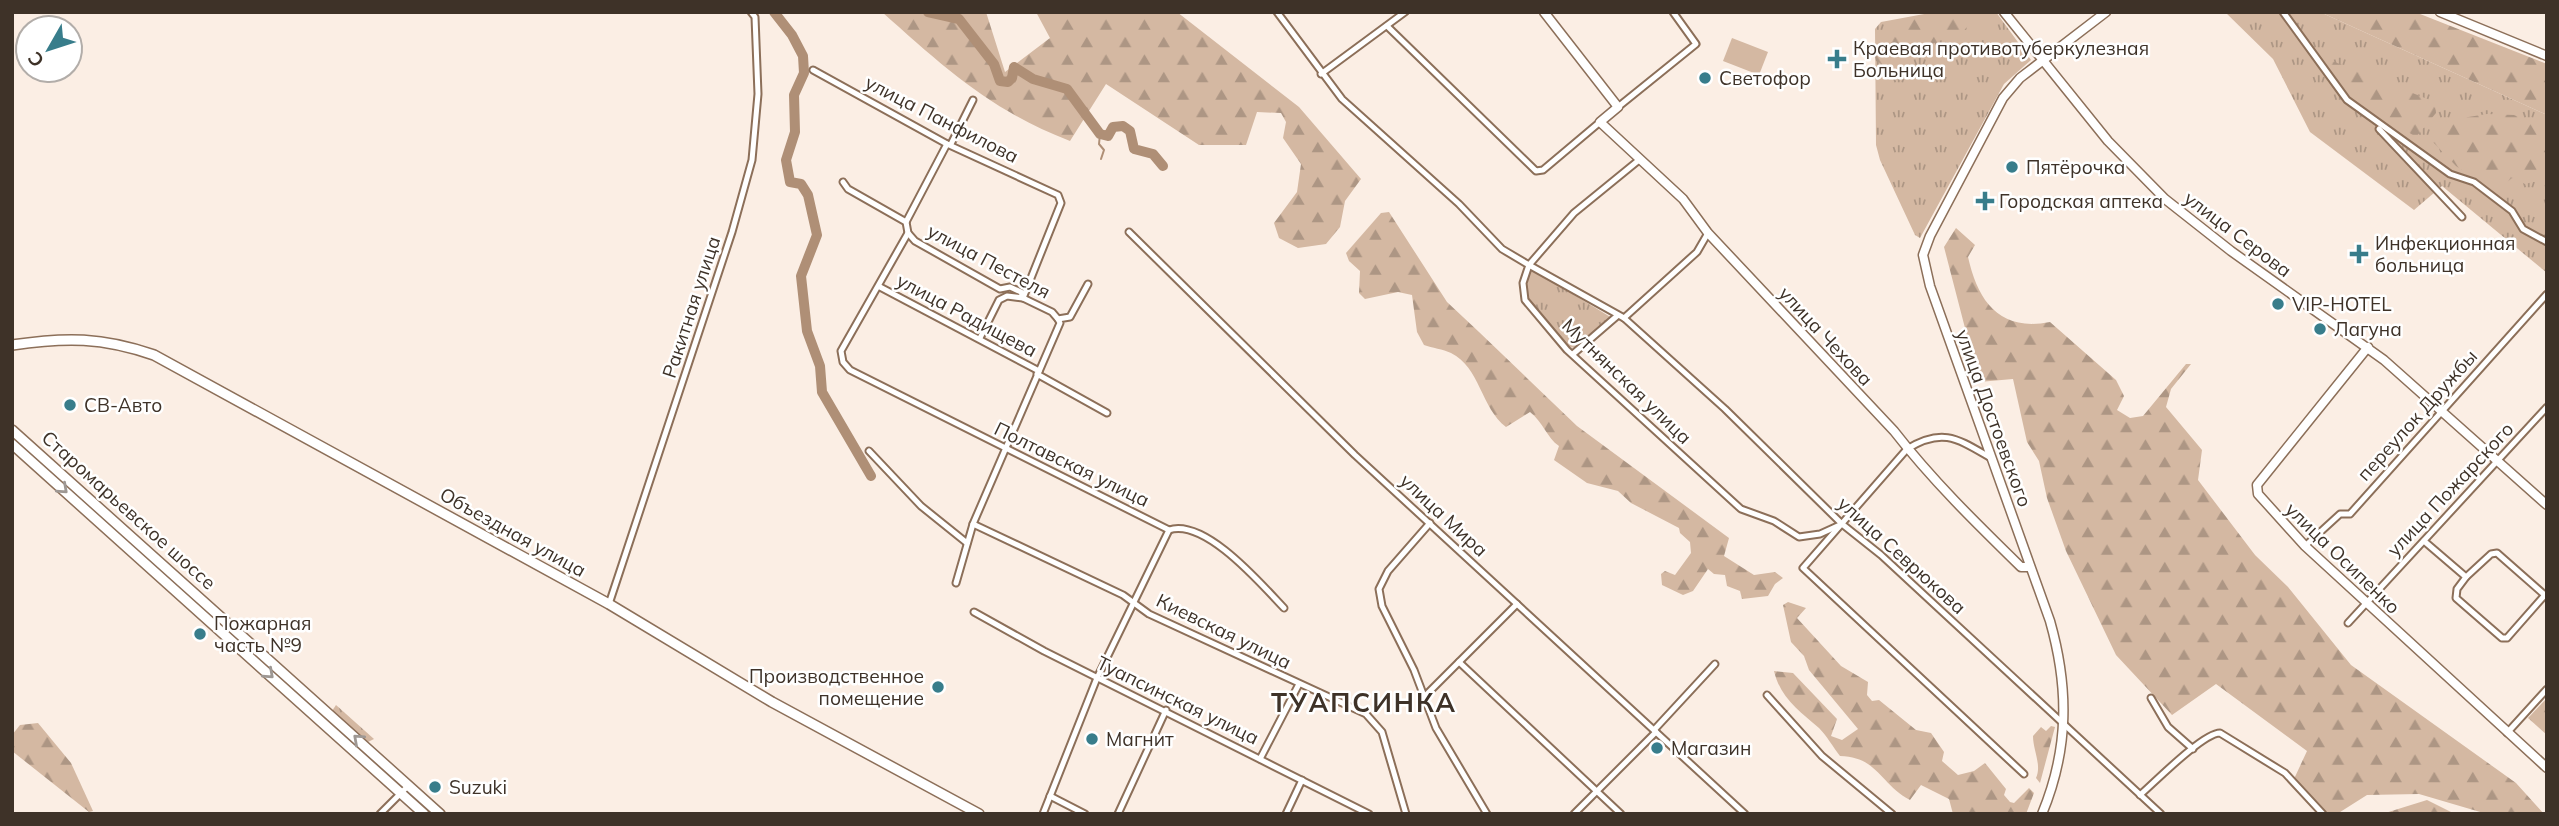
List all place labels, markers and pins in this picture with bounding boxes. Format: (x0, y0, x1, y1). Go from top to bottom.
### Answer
place label: Краевая противотуберкулезная Больница (1853, 36, 2149, 82)
marker: Краевая противотуберкулезная Больница (1827, 49, 1847, 69)
place label: Светофор (1719, 66, 1811, 90)
marker: Светофор (1697, 70, 1713, 86)
place label: Пятёрочка (2026, 155, 2125, 179)
marker: Пятёрочка (2004, 159, 2020, 175)
place label: Городская аптека (1999, 189, 2163, 213)
marker: Городская аптека (1977, 193, 1993, 209)
place label: Инфекционная больница (2375, 231, 2516, 277)
marker: Инфекционная больница (2349, 244, 2369, 264)
place label: VIP-HOTEL (2292, 292, 2392, 316)
marker: VIP-HOTEL (2270, 296, 2286, 312)
place label: Лагуна (2334, 317, 2402, 341)
marker: Лагуна (2312, 321, 2328, 337)
place label: СВ-Авто (84, 393, 162, 417)
marker: СВ-Авто (62, 397, 78, 413)
place label: Пожарная часть №9 (214, 611, 312, 657)
marker: Пожарная часть №9 (192, 626, 208, 642)
place label: Производственное помещение (749, 664, 924, 710)
marker: Производственное помещение (930, 679, 946, 695)
place label: Магнит (1106, 727, 1174, 751)
marker: Магнит (1084, 731, 1100, 747)
place label: Магазин (1671, 736, 1751, 760)
marker: Магазин (1649, 740, 1665, 756)
place label: Suzuki (449, 775, 507, 799)
marker: Suzuki (427, 779, 443, 795)

